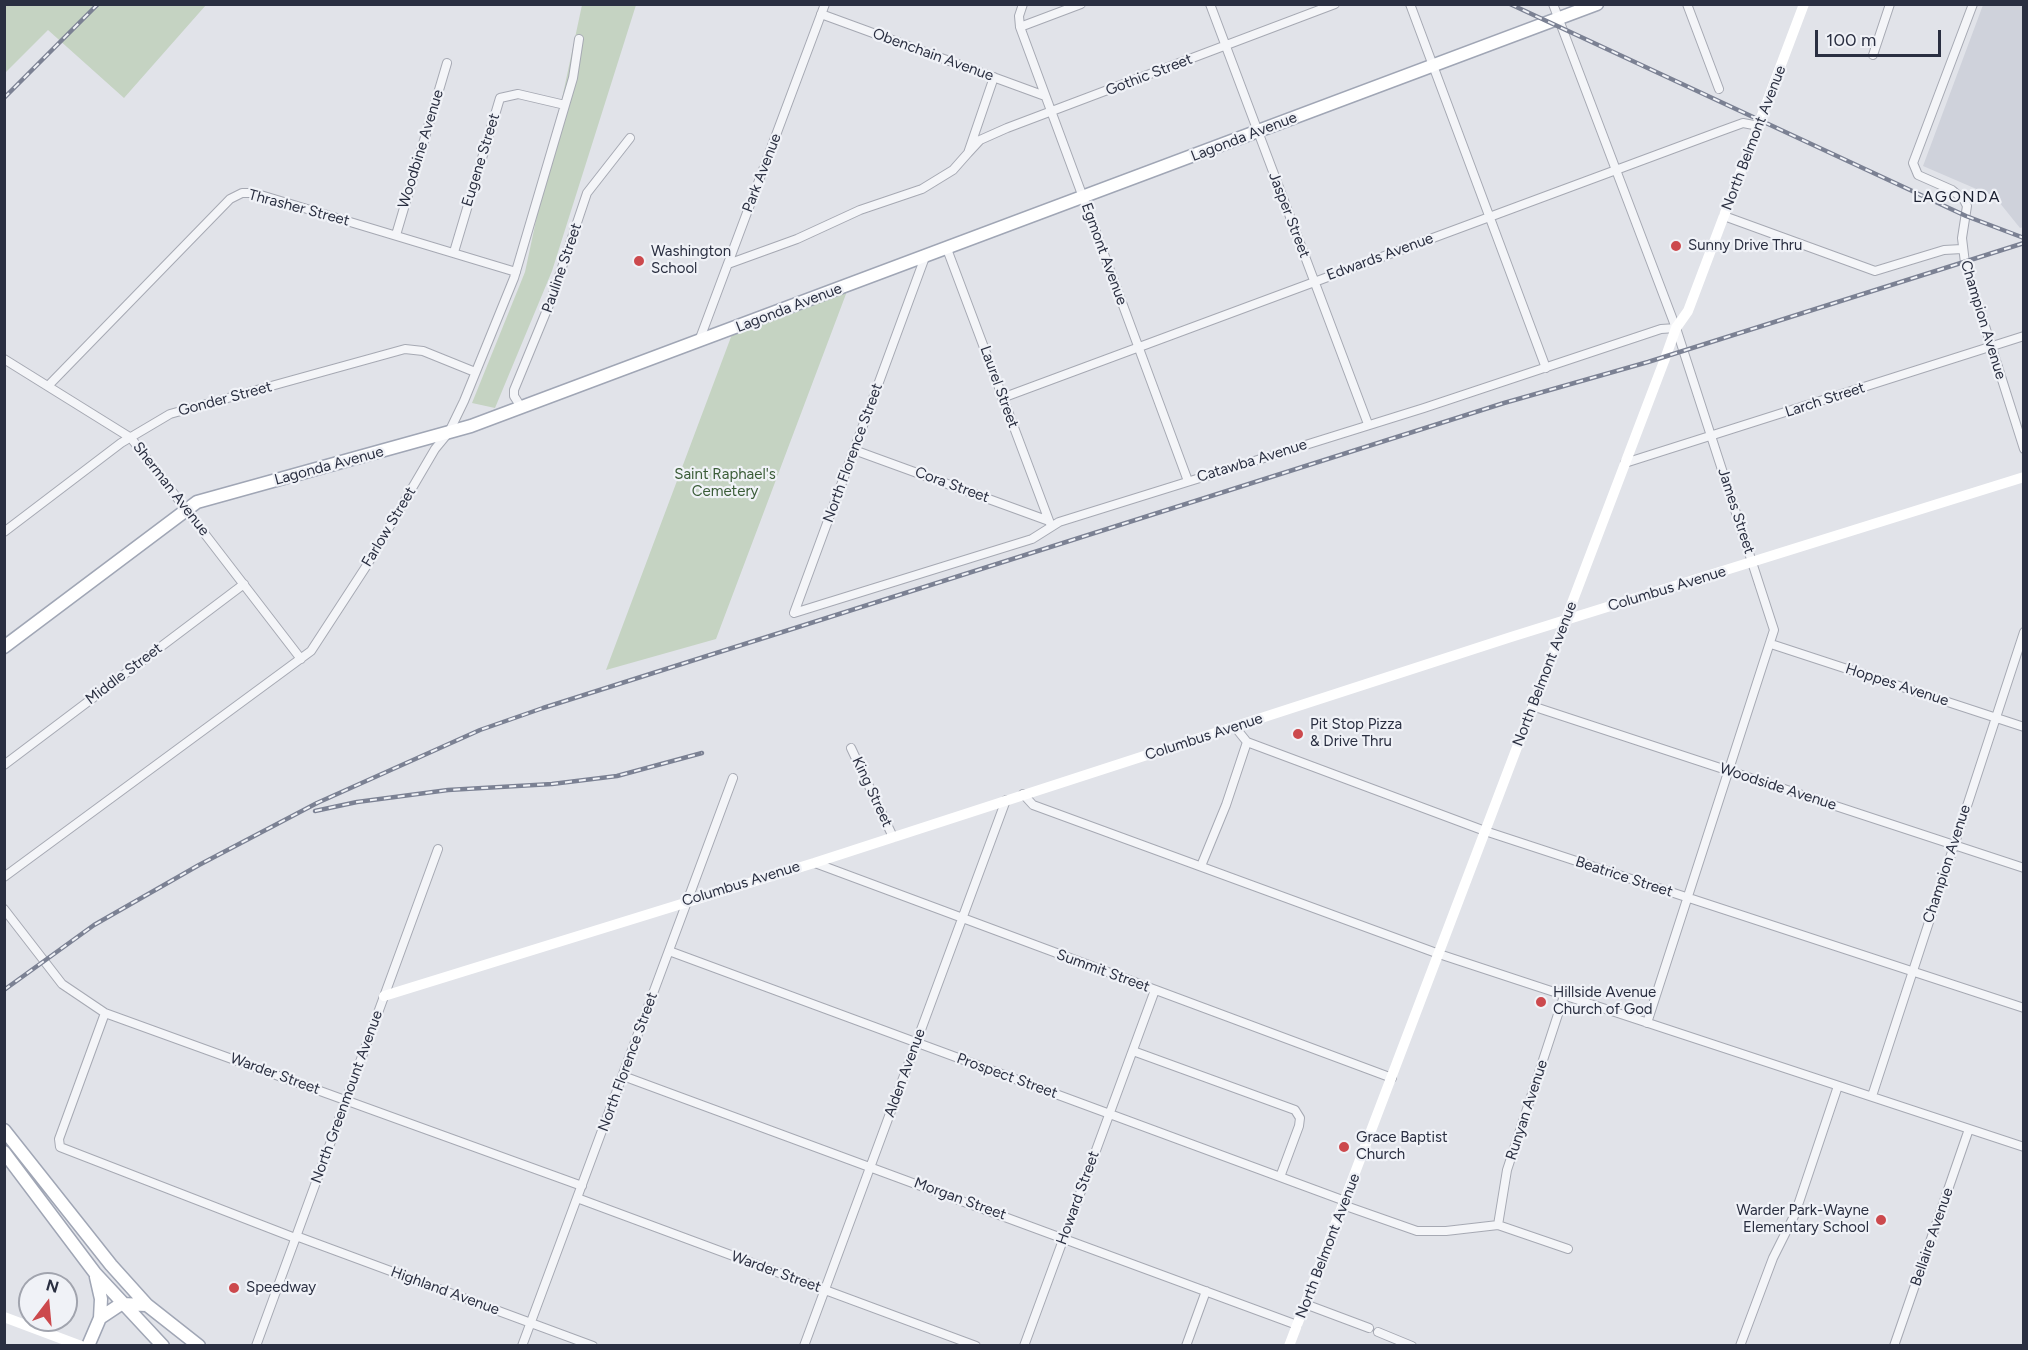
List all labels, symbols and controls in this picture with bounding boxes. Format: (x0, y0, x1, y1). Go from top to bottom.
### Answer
scale bar (1818, 18, 1944, 56)
street label: Obenchain Avenue (870, 25, 996, 85)
text: 100 m (1826, 29, 1876, 51)
street label: Gothic Street (1103, 50, 1195, 100)
street label: North Belmont Avenue (1718, 63, 1790, 213)
street label: Woodbine Avenue (394, 87, 448, 211)
street label: Lagonda Avenue (1188, 108, 1300, 166)
street label: Eugene Street (458, 111, 504, 209)
street label: Park Avenue (739, 131, 785, 215)
street label: Jasper Street (1264, 170, 1314, 260)
street label: Thrasher Street (247, 186, 351, 230)
district label: LAGONDA (1913, 187, 2001, 207)
street label: Egmont Avenue (1077, 200, 1131, 308)
street label: Pauline Street (538, 221, 586, 315)
street label: Edwards Avenue (1324, 229, 1436, 285)
place label: Sunny Drive Thru (1688, 237, 1802, 255)
marker: Sunny Drive Thru (1669, 239, 1683, 253)
place label: Washington School (651, 243, 731, 278)
marker: Washington School (632, 254, 646, 268)
street label: Champion Avenue (1956, 258, 2010, 382)
street label: Lagonda Avenue (733, 279, 845, 337)
street label: Laurel Street (976, 343, 1022, 431)
street label: Gonder Street (176, 378, 274, 420)
street label: Larch Street (1783, 379, 1867, 421)
street label: North Florence Street (819, 381, 887, 525)
street label: Catawba Avenue (1195, 436, 1309, 486)
street label: Sherman Avenue (129, 439, 213, 539)
street label: Lagonda Avenue (272, 443, 386, 489)
street label: Cora Street (912, 463, 992, 507)
park label: Saint Raphael's Cemetery (674, 466, 776, 501)
street label: James Street (1714, 466, 1758, 556)
street label: Farlow Street (358, 484, 420, 570)
street label: Columbus Avenue (1606, 562, 1728, 616)
street label: North Belmont Avenue (1509, 599, 1581, 749)
street label: Middle Street (82, 639, 166, 709)
street label: Hoppes Avenue (1843, 660, 1951, 710)
street label: Columbus Avenue (1143, 710, 1265, 764)
place label: Pit Stop Pizza & Drive Thru (1310, 716, 1402, 751)
marker: Pit Stop Pizza & Drive Thru (1291, 727, 1305, 741)
street label: King Street (848, 754, 896, 830)
street label: Woodside Avenue (1717, 760, 1839, 814)
street label: Champion Avenue (1919, 803, 1975, 925)
street label: Beatrice Street (1573, 853, 1675, 901)
street label: Columbus Avenue (680, 857, 802, 911)
street label: Summit Street (1054, 946, 1152, 996)
place label: Hillside Avenue Church of God (1553, 984, 1656, 1019)
street label: North Florence Street (594, 990, 662, 1134)
marker: Hillside Avenue Church of God (1534, 995, 1548, 1009)
street label: North Greenmount Avenue (307, 1008, 387, 1186)
street label: Alden Avenue (881, 1026, 929, 1120)
street label: Warder Street (228, 1049, 322, 1099)
street label: Prospect Street (954, 1049, 1060, 1103)
street label: Runyan Avenue (1502, 1058, 1552, 1162)
place label: Grace Baptist Church (1356, 1129, 1448, 1164)
marker: Grace Baptist Church (1337, 1140, 1351, 1154)
street label: Howard Street (1053, 1149, 1103, 1247)
street label: North Belmont Avenue (1292, 1171, 1364, 1321)
street label: Morgan Street (911, 1174, 1009, 1224)
street label: Bellaire Avenue (1907, 1185, 1957, 1289)
place label: Warder Park-Wayne Elementary School (1736, 1202, 1869, 1237)
marker: Warder Park-Wayne Elementary School (1874, 1213, 1888, 1227)
street label: Warder Street (729, 1247, 823, 1297)
street label: Highland Avenue (388, 1263, 502, 1319)
north arrow (18, 1272, 78, 1332)
text: N (44, 1275, 61, 1297)
place label: Speedway (246, 1279, 316, 1297)
marker: Speedway (227, 1281, 241, 1295)

